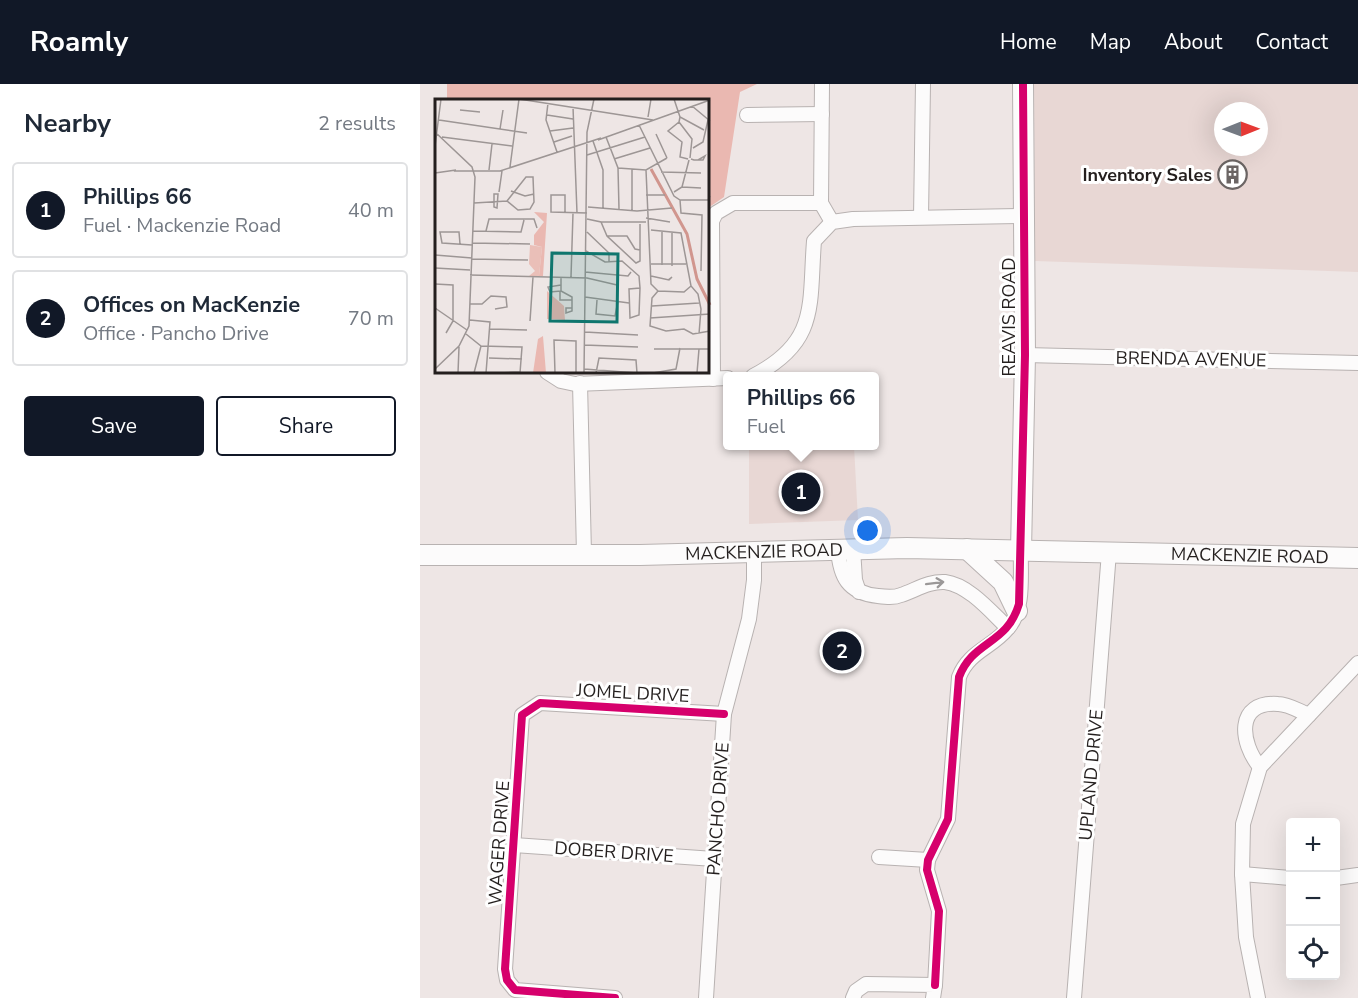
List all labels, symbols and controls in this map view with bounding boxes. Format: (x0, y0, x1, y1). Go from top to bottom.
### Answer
text: Roamly (30, 23, 128, 61)
text: Home (1000, 28, 1057, 56)
text: Map (1090, 28, 1131, 56)
text: About (1164, 28, 1222, 56)
text: Contact (1255, 28, 1328, 56)
inset map (435, 99, 710, 374)
north arrow (1214, 102, 1268, 156)
text: Nearby (24, 106, 111, 141)
text: 2 results (318, 110, 396, 137)
building icon: Inventory Sales (1217, 159, 1249, 191)
place label: Inventory Sales (1082, 163, 1212, 187)
text: Phillips 66 (83, 182, 192, 212)
text: 1 (40, 197, 52, 224)
text: 40 m (348, 197, 394, 224)
text: Fuel · Mackenzie Road (83, 212, 281, 239)
street label: REAVIS ROAD (997, 257, 1021, 377)
text: Offices on MacKenzie (83, 290, 300, 320)
text: 2 (40, 305, 52, 332)
text: 70 m (348, 305, 394, 332)
text: Office · Pancho Drive (83, 320, 269, 347)
street label: BRENDA AVENUE (1115, 346, 1267, 372)
popup (723, 372, 879, 450)
text: Phillips 66 (747, 383, 855, 413)
button: Save (24, 396, 204, 456)
button: Share (216, 396, 396, 456)
text: Fuel (747, 413, 785, 440)
pin: 1 (782, 470, 820, 514)
your location (853, 516, 882, 545)
street label: MACKENZIE ROAD (685, 538, 843, 566)
street label: MACKENZIE ROAD (1171, 542, 1329, 569)
one-way arrow (925, 578, 944, 589)
pin: 2 (822, 628, 862, 674)
street label: JOMEL DRIVE (575, 678, 690, 708)
street label: UPLAND DRIVE (1073, 709, 1109, 841)
street label: PANCHO DRIVE (701, 741, 735, 877)
street label: WAGER DRIVE (483, 780, 515, 906)
map controls (1286, 818, 1340, 980)
button: + (1286, 818, 1340, 872)
street label: DOBER DRIVE (554, 836, 674, 868)
button: − (1286, 872, 1340, 926)
button: locate (1286, 926, 1340, 980)

